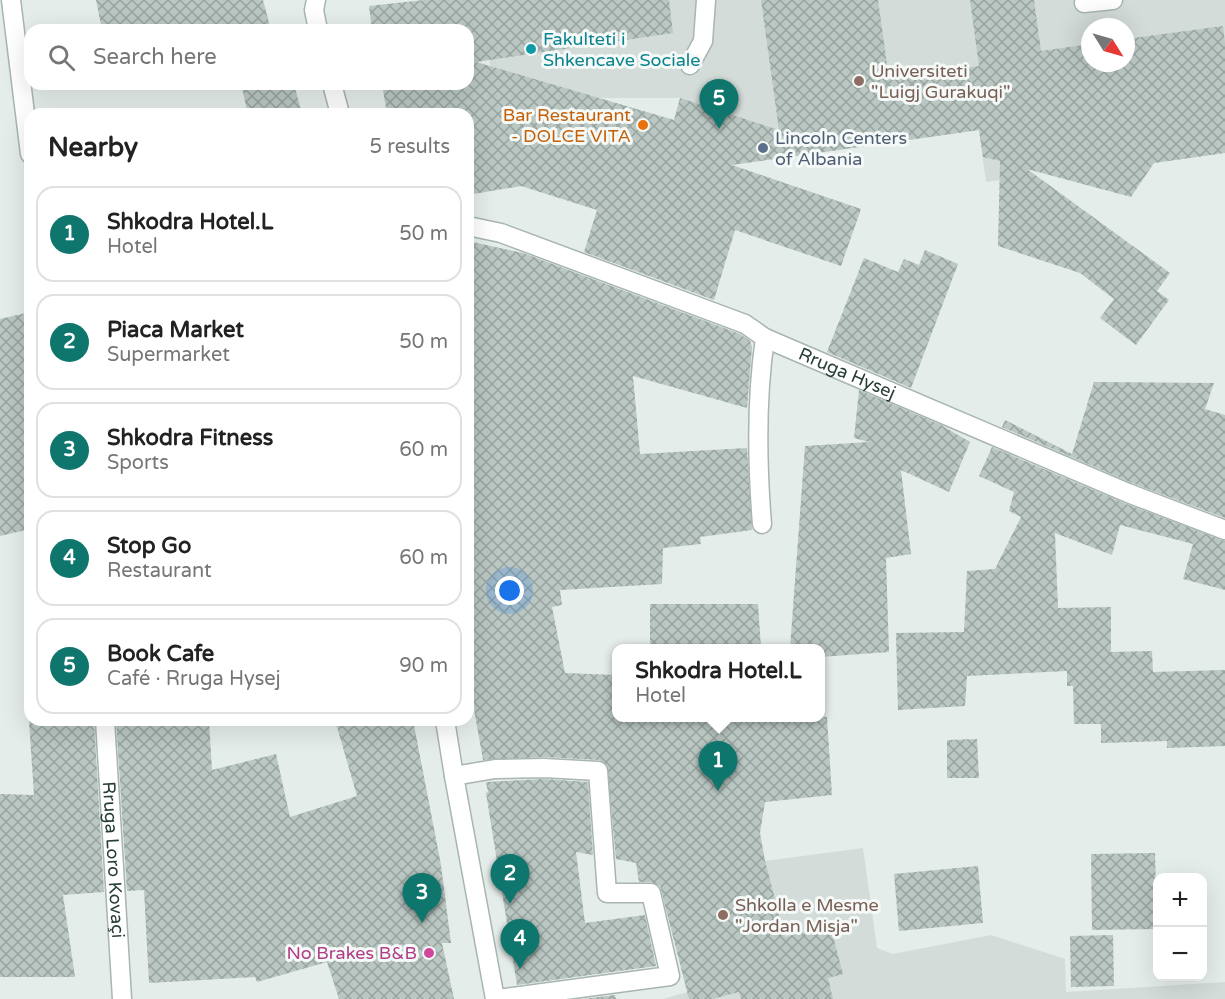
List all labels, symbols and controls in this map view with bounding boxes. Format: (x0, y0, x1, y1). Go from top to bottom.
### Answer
north arrow (1081, 18, 1135, 72)
search box (24, 24, 474, 90)
place label: Fakulteti i Shkencave Sociale (543, 28, 700, 71)
icon: search (45, 41, 78, 74)
marker: Fakulteti i Shkencave Sociale (524, 42, 538, 56)
text: Search here (93, 44, 217, 70)
place label: Universiteti "Luigj Gurakuqi" (871, 60, 1010, 103)
marker: Universiteti "Luigj Gurakuqi" (852, 74, 866, 88)
pin: 5 (700, 80, 738, 129)
place label: Bar Restaurant - DOLCE VITA (503, 104, 631, 147)
marker: Bar Restaurant - DOLCE VITA (636, 118, 650, 132)
place label: Lincoln Centers of Albania (775, 127, 907, 170)
text: Nearby (48, 132, 138, 163)
text: 5 results (370, 135, 450, 159)
marker: Lincoln Centers of Albania (756, 141, 770, 155)
text: Shkodra Hotel.L (107, 209, 274, 235)
text: 1 (63, 222, 76, 246)
text: 50 m (399, 222, 448, 246)
text: Hotel (107, 235, 158, 259)
text: Piaca Market (107, 317, 244, 343)
text: 2 (63, 330, 76, 354)
text: 50 m (399, 330, 448, 354)
text: Supermarket (107, 343, 230, 367)
street label: Rruga Hysej (795, 343, 899, 404)
text: Shkodra Fitness (107, 425, 273, 451)
text: 3 (63, 438, 76, 462)
text: 60 m (399, 438, 448, 462)
text: Sports (107, 451, 169, 475)
text: Stop Go (107, 533, 191, 559)
text: 4 (63, 546, 76, 570)
text: 60 m (399, 546, 448, 570)
text: Restaurant (107, 559, 212, 583)
your location (495, 576, 524, 605)
text: Book Cafe (107, 641, 214, 667)
popup (612, 644, 825, 722)
text: 5 (63, 654, 76, 678)
text: 90 m (399, 654, 448, 678)
text: Shkodra Hotel.L (635, 658, 802, 684)
text: Café · Rruga Hysej (107, 667, 281, 691)
text: Hotel (635, 684, 686, 708)
pin: 1 (698, 742, 738, 791)
street label: Rruga Loro Kovaçi (98, 781, 129, 939)
pin: 2 (490, 854, 530, 904)
map controls (1153, 873, 1207, 981)
button: + (1153, 873, 1207, 927)
pin: 3 (402, 874, 442, 923)
place label: Shkolla e Mesme "Jordan Misja" (735, 894, 879, 937)
marker: Shkolla e Mesme "Jordan Misja" (716, 908, 730, 922)
pin: 4 (500, 920, 540, 969)
button: − (1153, 927, 1207, 981)
place label: No Brakes B&B (287, 942, 417, 964)
marker: No Brakes B&B (422, 946, 436, 960)

